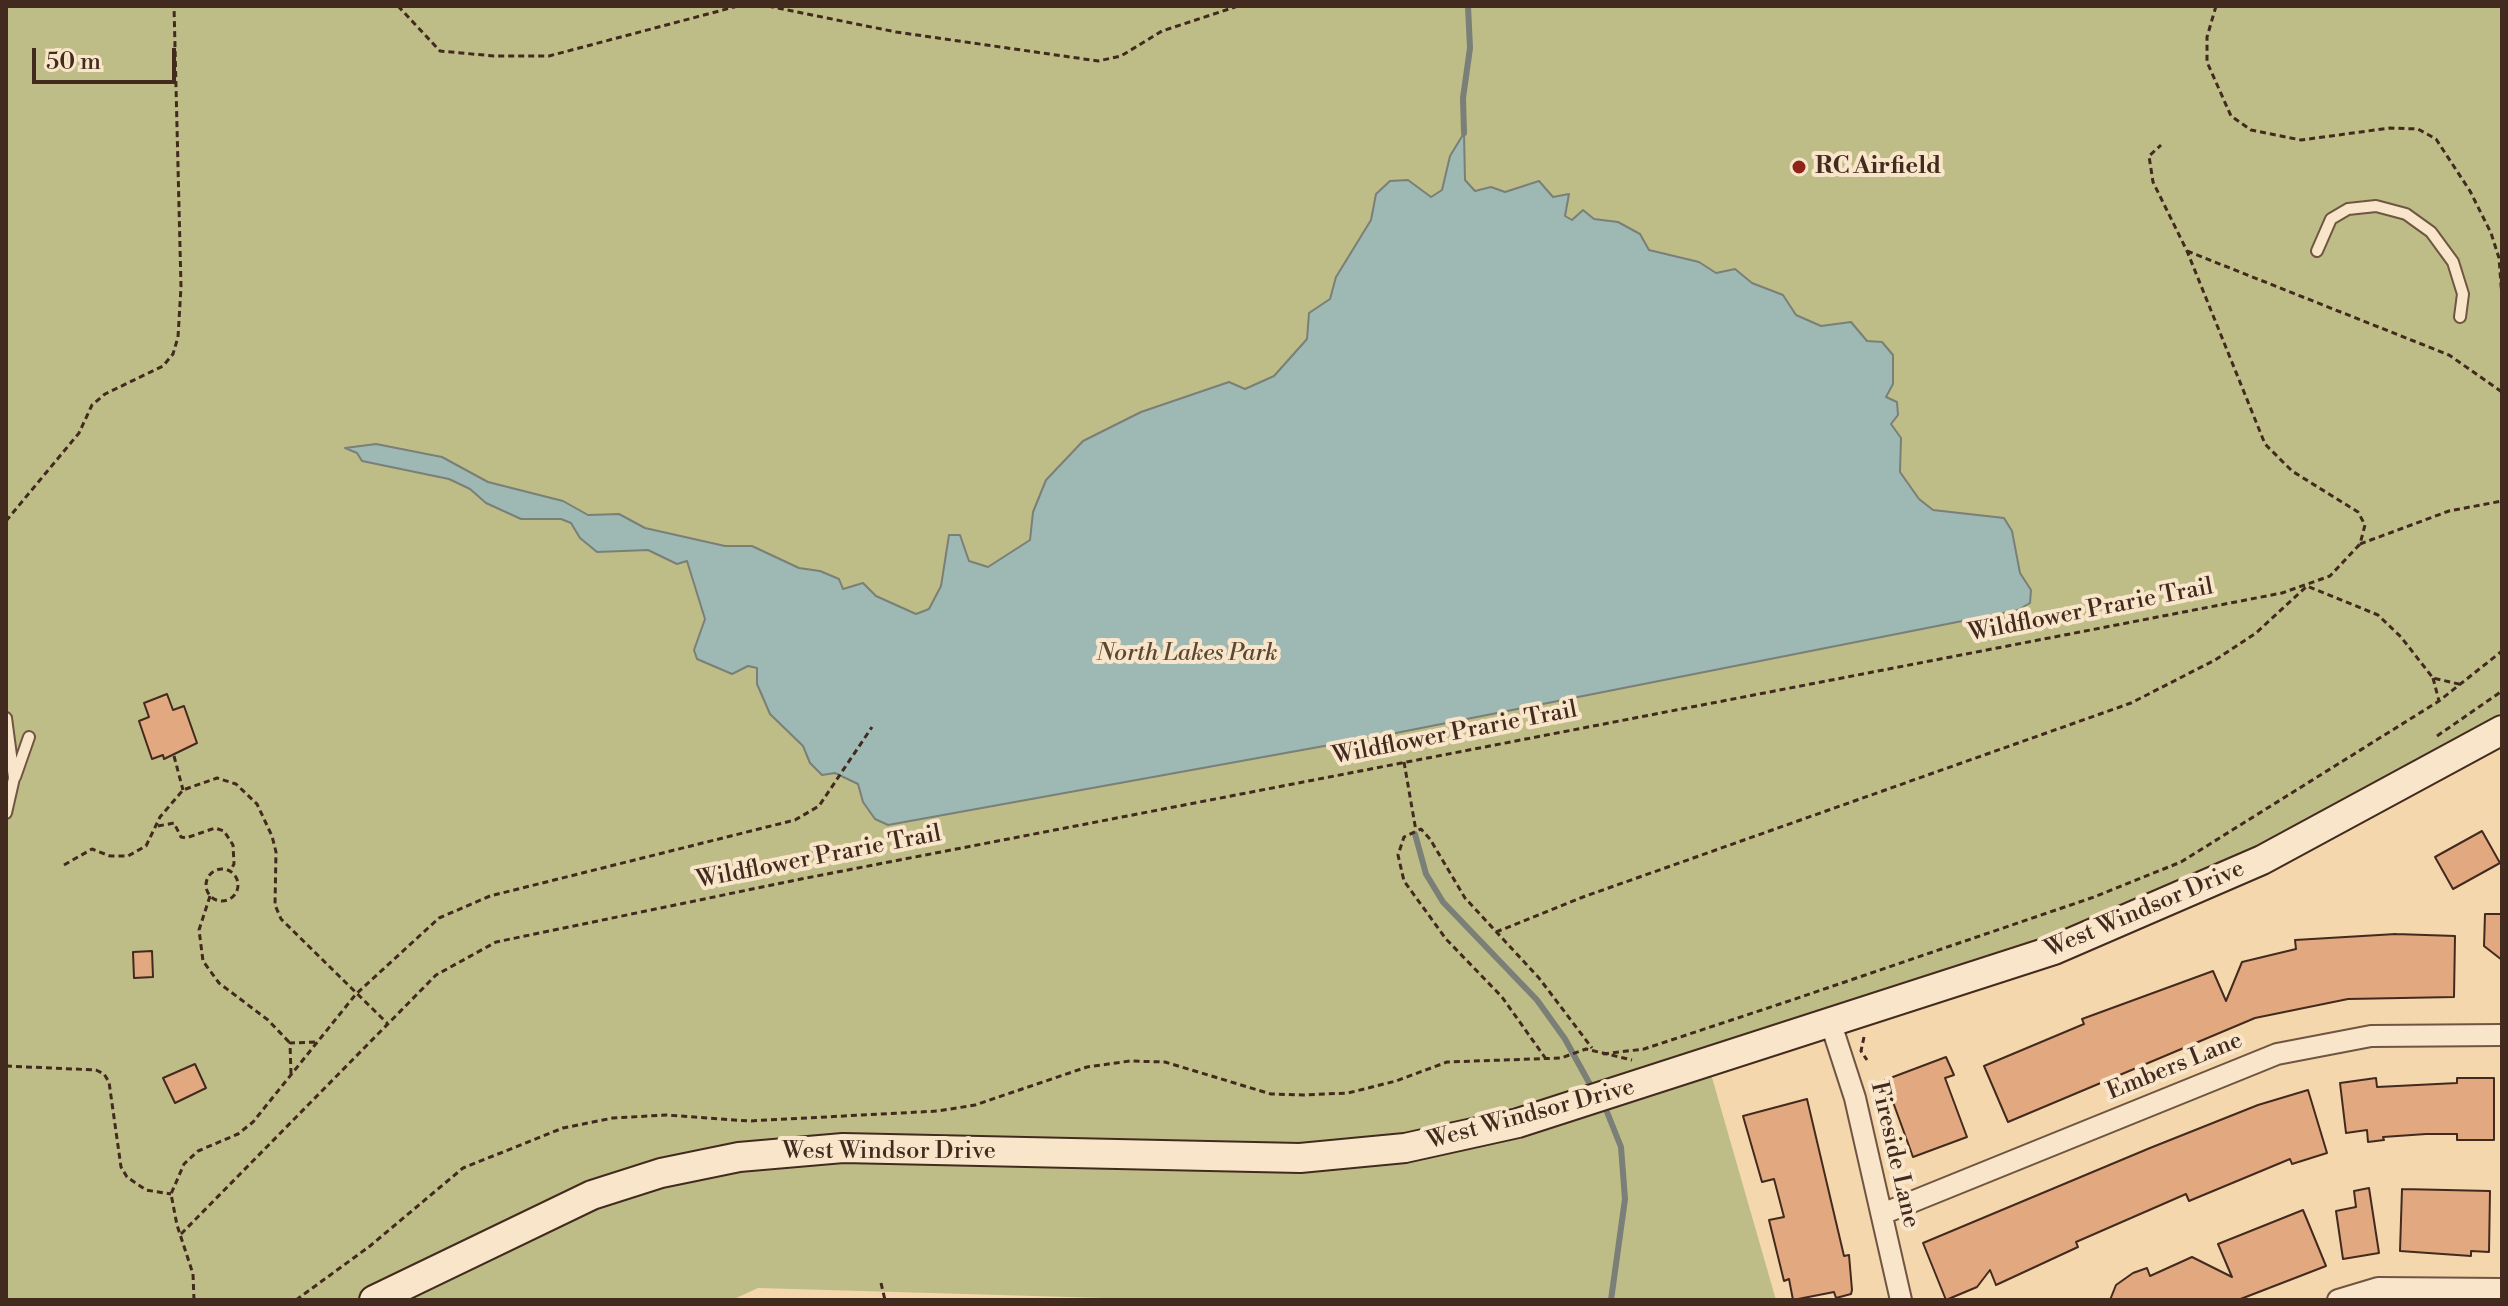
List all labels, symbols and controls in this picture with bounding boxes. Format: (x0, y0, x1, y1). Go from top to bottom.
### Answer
scale bar (36, 32, 180, 82)
text: 50 m (46, 47, 101, 77)
place label: RC Airfield (1815, 153, 1941, 181)
marker: RC Airfield (1790, 158, 1808, 176)
street label: Wildflower Prarie Trail (1966, 573, 2216, 649)
park label: North Lakes Park (1096, 640, 1278, 668)
street label: Wildflower Prarie Trail (1330, 696, 1580, 772)
street label: Wildflower Prarie Trail (694, 820, 944, 896)
street label: West Windsor Drive (2041, 855, 2249, 965)
street label: Embers Lane (2103, 1027, 2247, 1107)
street label: West Windsor Drive (1424, 1073, 1638, 1157)
street label: Fireside Lane (1863, 1079, 1925, 1231)
street label: West Windsor Drive (782, 1138, 996, 1166)

